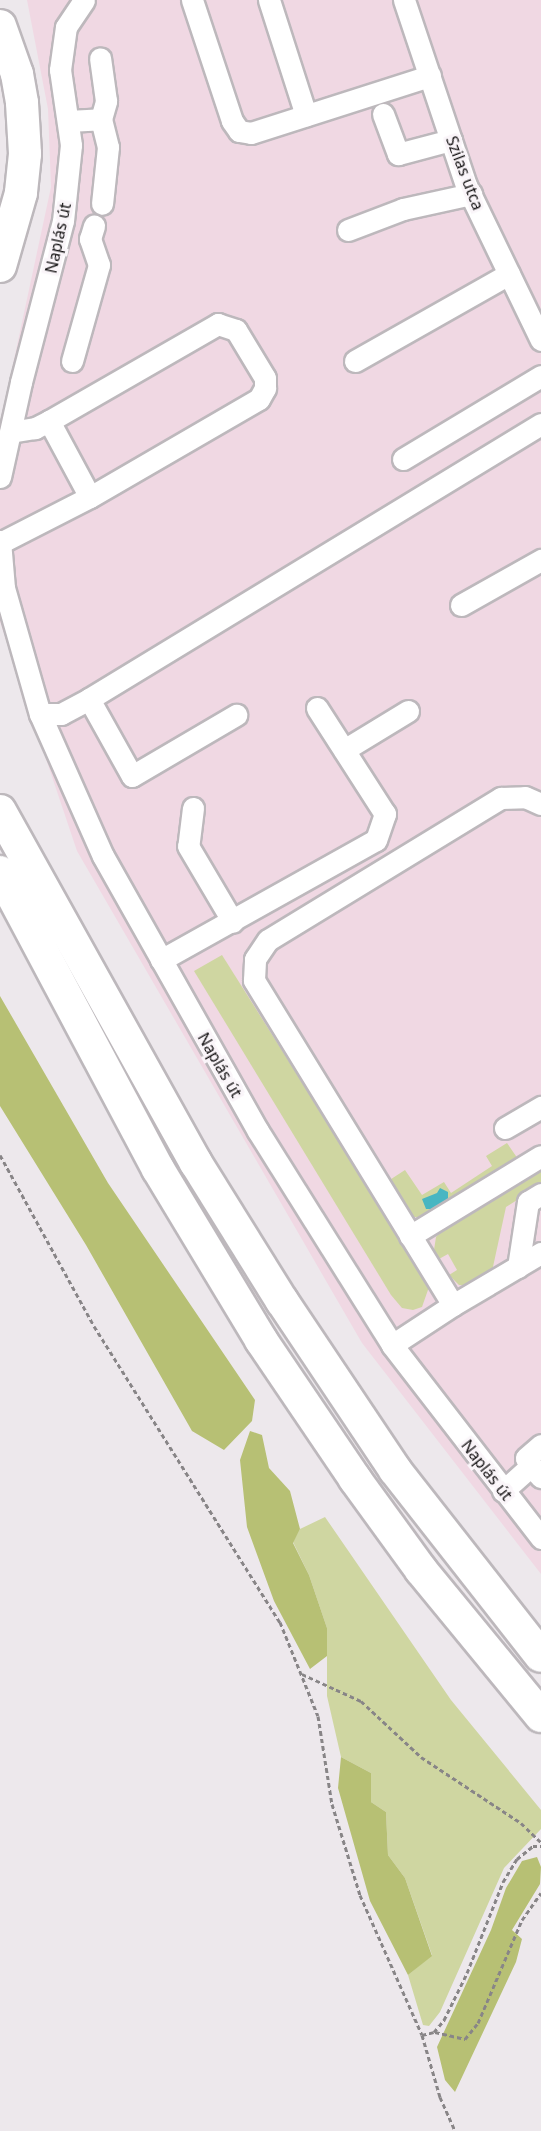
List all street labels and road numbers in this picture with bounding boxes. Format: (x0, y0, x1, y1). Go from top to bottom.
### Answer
street label: Szilas utca (442, 133, 488, 213)
street label: Naplás út (41, 201, 75, 275)
street label: Naplás út (194, 1029, 246, 1101)
street label: Naplás út (457, 1436, 517, 1504)

